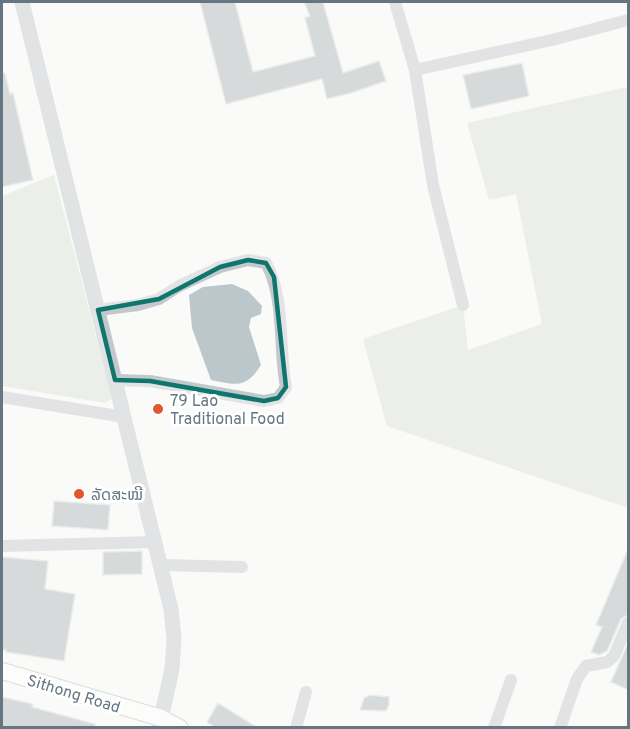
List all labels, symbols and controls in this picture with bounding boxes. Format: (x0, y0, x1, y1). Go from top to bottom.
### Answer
place label: 79 Lao Traditional Food (170, 392, 285, 430)
marker: 79 Lao Traditional Food (151, 402, 165, 416)
place label: ລັດສະໝີ (91, 486, 143, 506)
marker: ລັດສະໝີ (72, 487, 86, 501)
street label: Sithong Road (24, 671, 122, 719)

